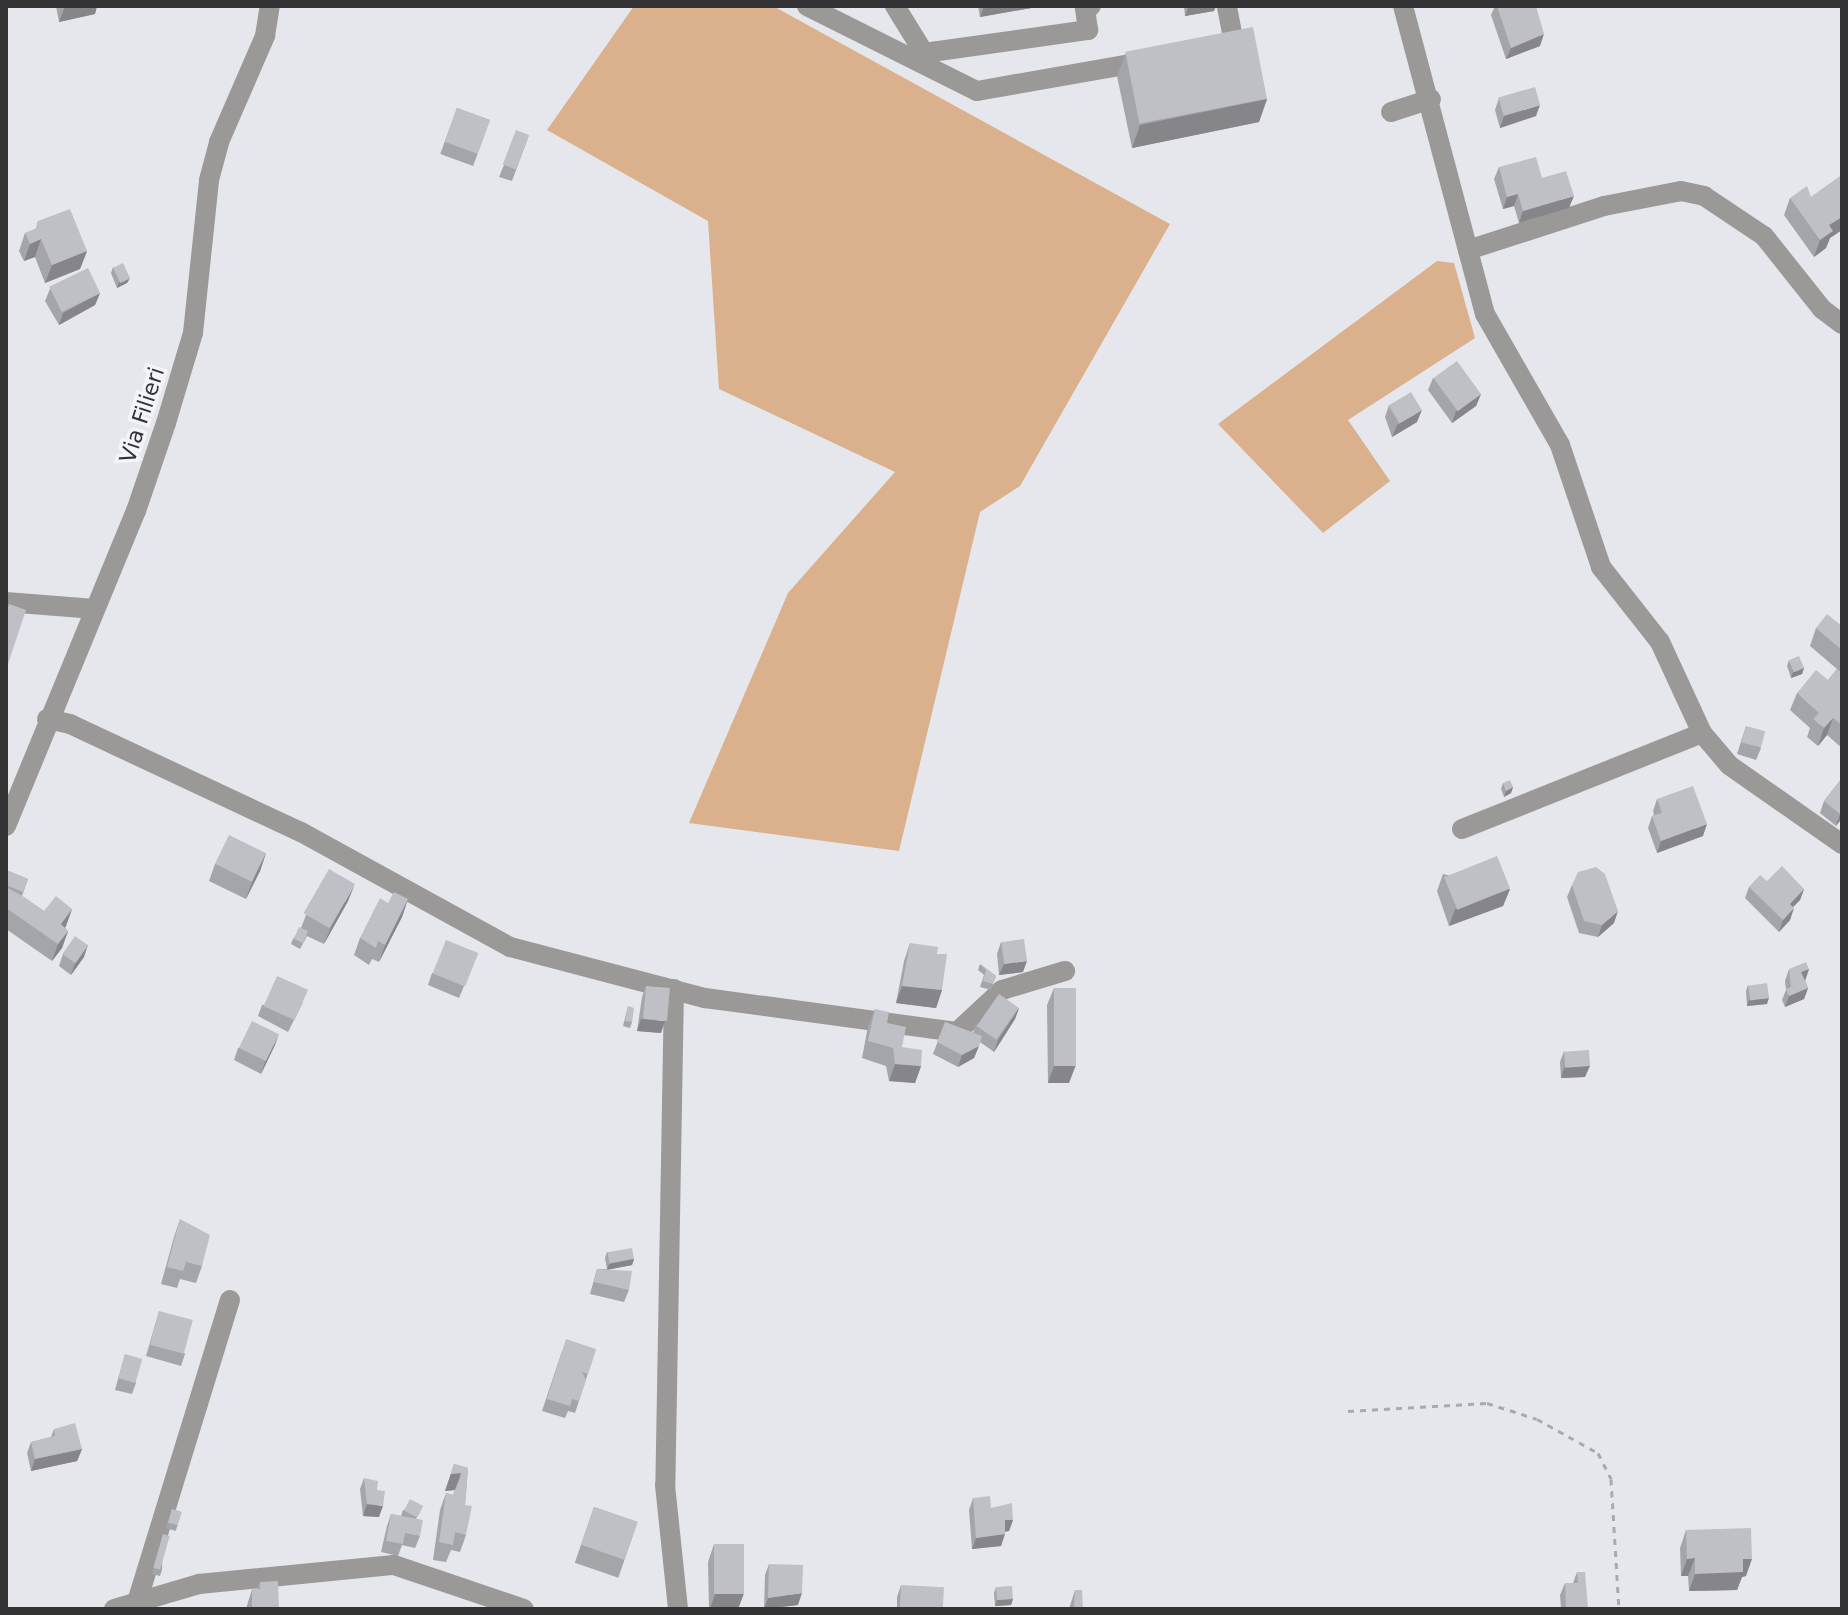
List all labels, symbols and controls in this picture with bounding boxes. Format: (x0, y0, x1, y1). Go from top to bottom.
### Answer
street label: Via Filieri (114, 364, 170, 466)

